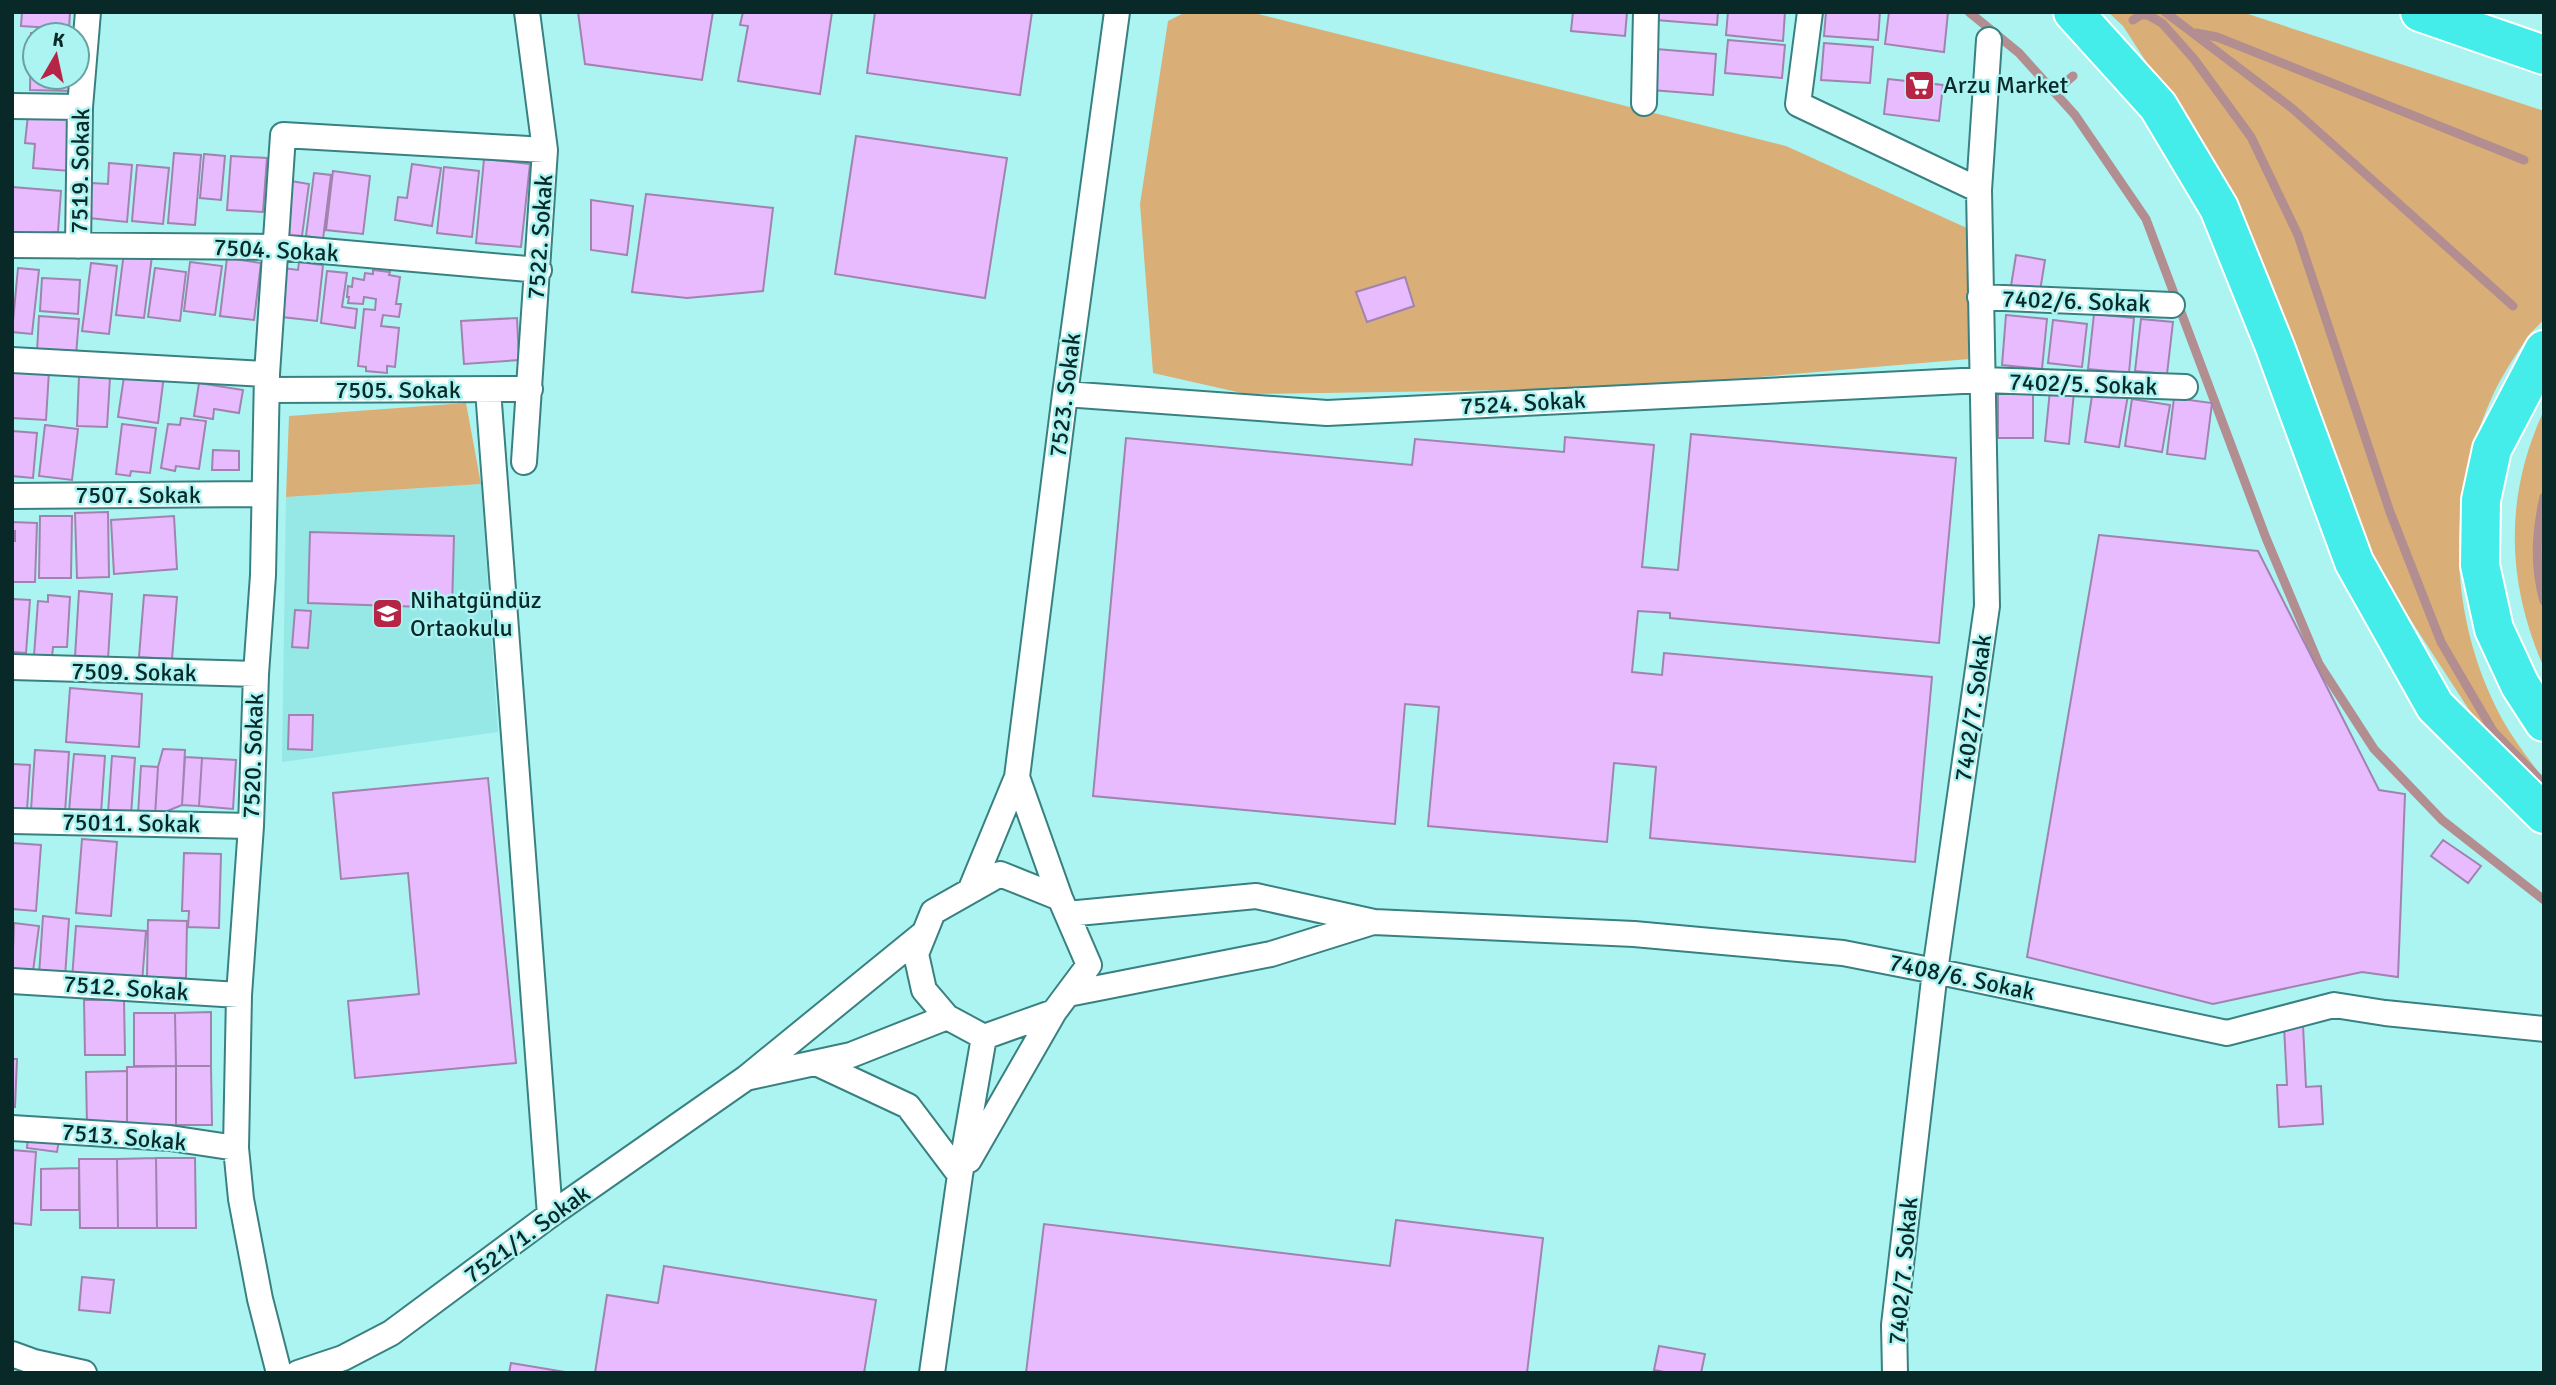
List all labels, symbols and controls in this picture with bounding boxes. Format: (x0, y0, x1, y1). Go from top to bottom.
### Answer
north arrow (21, 21, 91, 91)
text: K (51, 27, 66, 53)
supermarket icon: Arzu Market (1903, 68, 1937, 102)
place label: Arzu Market (1943, 70, 2068, 100)
street label: 7519. Sokak (64, 108, 96, 234)
street label: 7522. Sokak (521, 173, 559, 301)
street label: 7504. Sokak (213, 232, 339, 268)
street label: 7402/6. Sokak (2001, 283, 2151, 319)
street label: 7523. Sokak (1042, 331, 1088, 459)
street label: 7402/5. Sokak (2008, 366, 2158, 402)
street label: 7505. Sokak (335, 375, 461, 405)
street label: 7524. Sokak (1460, 385, 1586, 421)
street label: 7507. Sokak (75, 480, 201, 510)
place label: Nihatgündüz Ortaokulu (410, 585, 542, 643)
school or university icon: Nihatgündüz Ortaokulu (370, 597, 404, 631)
street label: 7402/7. Sokak (1948, 632, 1998, 784)
street label: 7509. Sokak (71, 656, 197, 688)
street label: 7520. Sokak (236, 693, 270, 819)
street label: 75011. Sokak (62, 807, 200, 839)
street label: 7408/6. Sokak (1886, 947, 2038, 1007)
street label: 7512. Sokak (62, 969, 190, 1007)
street label: 7513. Sokak (60, 1117, 188, 1157)
street label: 7521/1. Sokak (458, 1178, 596, 1290)
street label: 7402/7. Sokak (1882, 1196, 1924, 1346)

